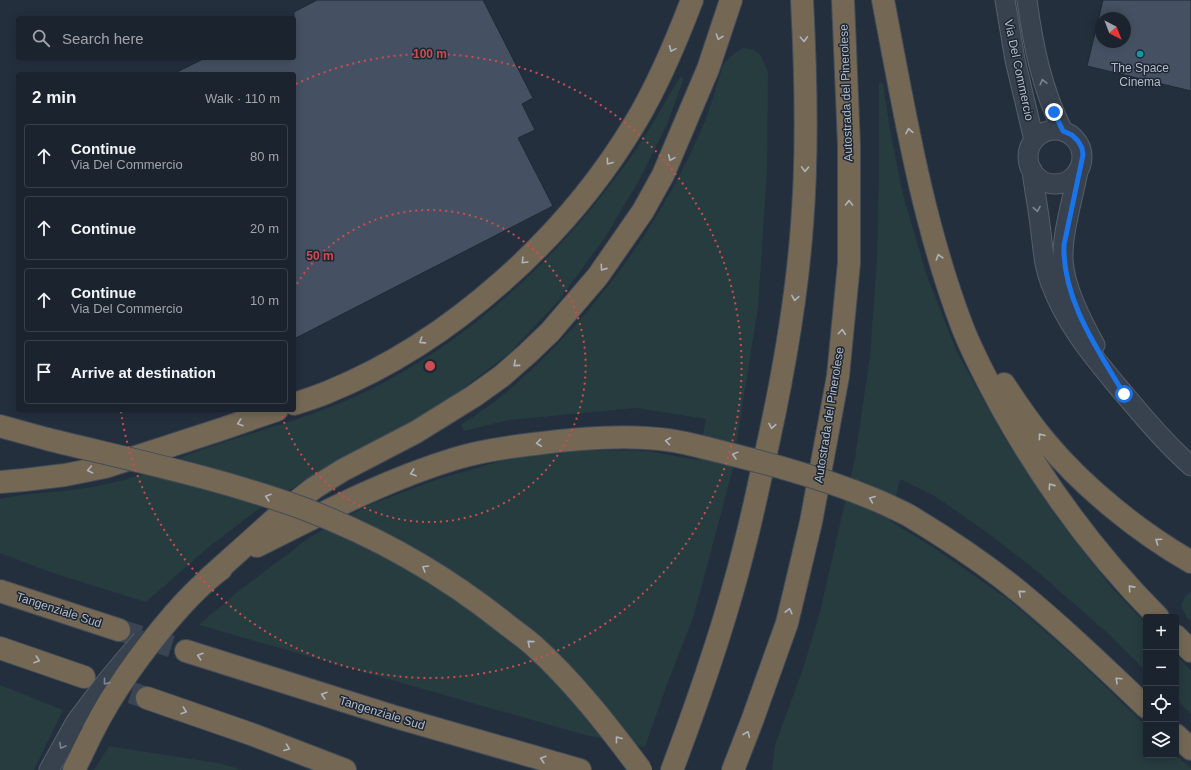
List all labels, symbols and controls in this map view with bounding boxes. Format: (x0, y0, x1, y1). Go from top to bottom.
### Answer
north arrow (1095, 12, 1131, 48)
search box (16, 16, 296, 60)
street label: Via Del Commercio (1001, 18, 1037, 122)
street label: Autostrada del Pinerolese (837, 24, 855, 162)
icon: search (30, 27, 52, 49)
text: Search here (62, 30, 144, 47)
one-way arrow (715, 33, 724, 40)
one-way arrow (800, 36, 808, 42)
one-way arrow (669, 45, 677, 52)
text: 100 m (413, 47, 447, 61)
marker: The Space Cinema (1135, 49, 1145, 59)
place label: The Space Cinema (1111, 61, 1169, 89)
one-way arrow (1040, 78, 1048, 85)
text: 2 min (32, 88, 76, 107)
text: Walk · 110 m (205, 91, 280, 106)
route end (1045, 103, 1063, 121)
one-way arrow (905, 128, 913, 134)
text: Continue (71, 140, 136, 157)
icon: ahead (33, 145, 55, 167)
text: 80 m (250, 149, 279, 164)
one-way arrow (668, 153, 676, 161)
text: Via Del Commercio (71, 157, 183, 172)
one-way arrow (607, 158, 614, 165)
one-way arrow (801, 166, 809, 172)
one-way arrow (845, 200, 853, 206)
one-way arrow (1033, 206, 1041, 212)
icon: ahead (33, 217, 55, 239)
text: Continue (71, 220, 136, 237)
text: 20 m (250, 221, 279, 236)
text: 50 m (306, 249, 334, 263)
one-way arrow (935, 254, 944, 261)
one-way arrow (521, 256, 529, 264)
one-way arrow (601, 264, 608, 271)
text: Continue (71, 284, 136, 301)
icon: ahead (33, 289, 55, 311)
text: 10 m (250, 293, 279, 308)
one-way arrow (791, 295, 800, 302)
text: Via Del Commercio (71, 301, 183, 316)
one-way arrow (837, 329, 846, 335)
one-way arrow (419, 337, 426, 344)
street label: Autostrada del Pinerolese (811, 346, 847, 484)
centre of rings (423, 359, 437, 373)
one-way arrow (513, 360, 520, 367)
icon: arrive (33, 361, 55, 383)
text: Arrive at destination (71, 364, 216, 381)
route start (1115, 385, 1133, 403)
one-way arrow (237, 418, 244, 427)
one-way arrow (769, 423, 777, 430)
one-way arrow (1038, 434, 1045, 441)
one-way arrow (665, 436, 671, 445)
one-way arrow (535, 438, 542, 447)
one-way arrow (732, 451, 739, 460)
one-way arrow (87, 466, 93, 474)
one-way arrow (409, 469, 416, 477)
one-way arrow (1049, 484, 1056, 491)
one-way arrow (265, 493, 272, 502)
one-way arrow (869, 495, 876, 503)
one-way arrow (1155, 538, 1162, 546)
one-way arrow (422, 565, 429, 572)
one-way arrow (1129, 586, 1136, 593)
street label: Tangenziale Sud (15, 590, 103, 630)
one-way arrow (1018, 591, 1026, 598)
one-way arrow (785, 608, 793, 614)
map controls (1143, 614, 1179, 758)
button: + (1143, 614, 1179, 650)
one-way arrow (528, 641, 535, 648)
button: − (1143, 650, 1179, 686)
one-way arrow (197, 652, 204, 661)
one-way arrow (33, 656, 40, 664)
one-way arrow (103, 678, 110, 685)
one-way arrow (1115, 678, 1123, 685)
button: locate (1143, 686, 1179, 722)
one-way arrow (321, 691, 328, 700)
street label: Tangenziale Sud (338, 693, 426, 733)
one-way arrow (180, 706, 187, 715)
button: layers (1143, 722, 1179, 758)
one-way arrow (742, 730, 750, 738)
one-way arrow (616, 736, 623, 743)
one-way arrow (59, 742, 67, 750)
one-way arrow (284, 744, 291, 752)
one-way arrow (539, 755, 546, 764)

